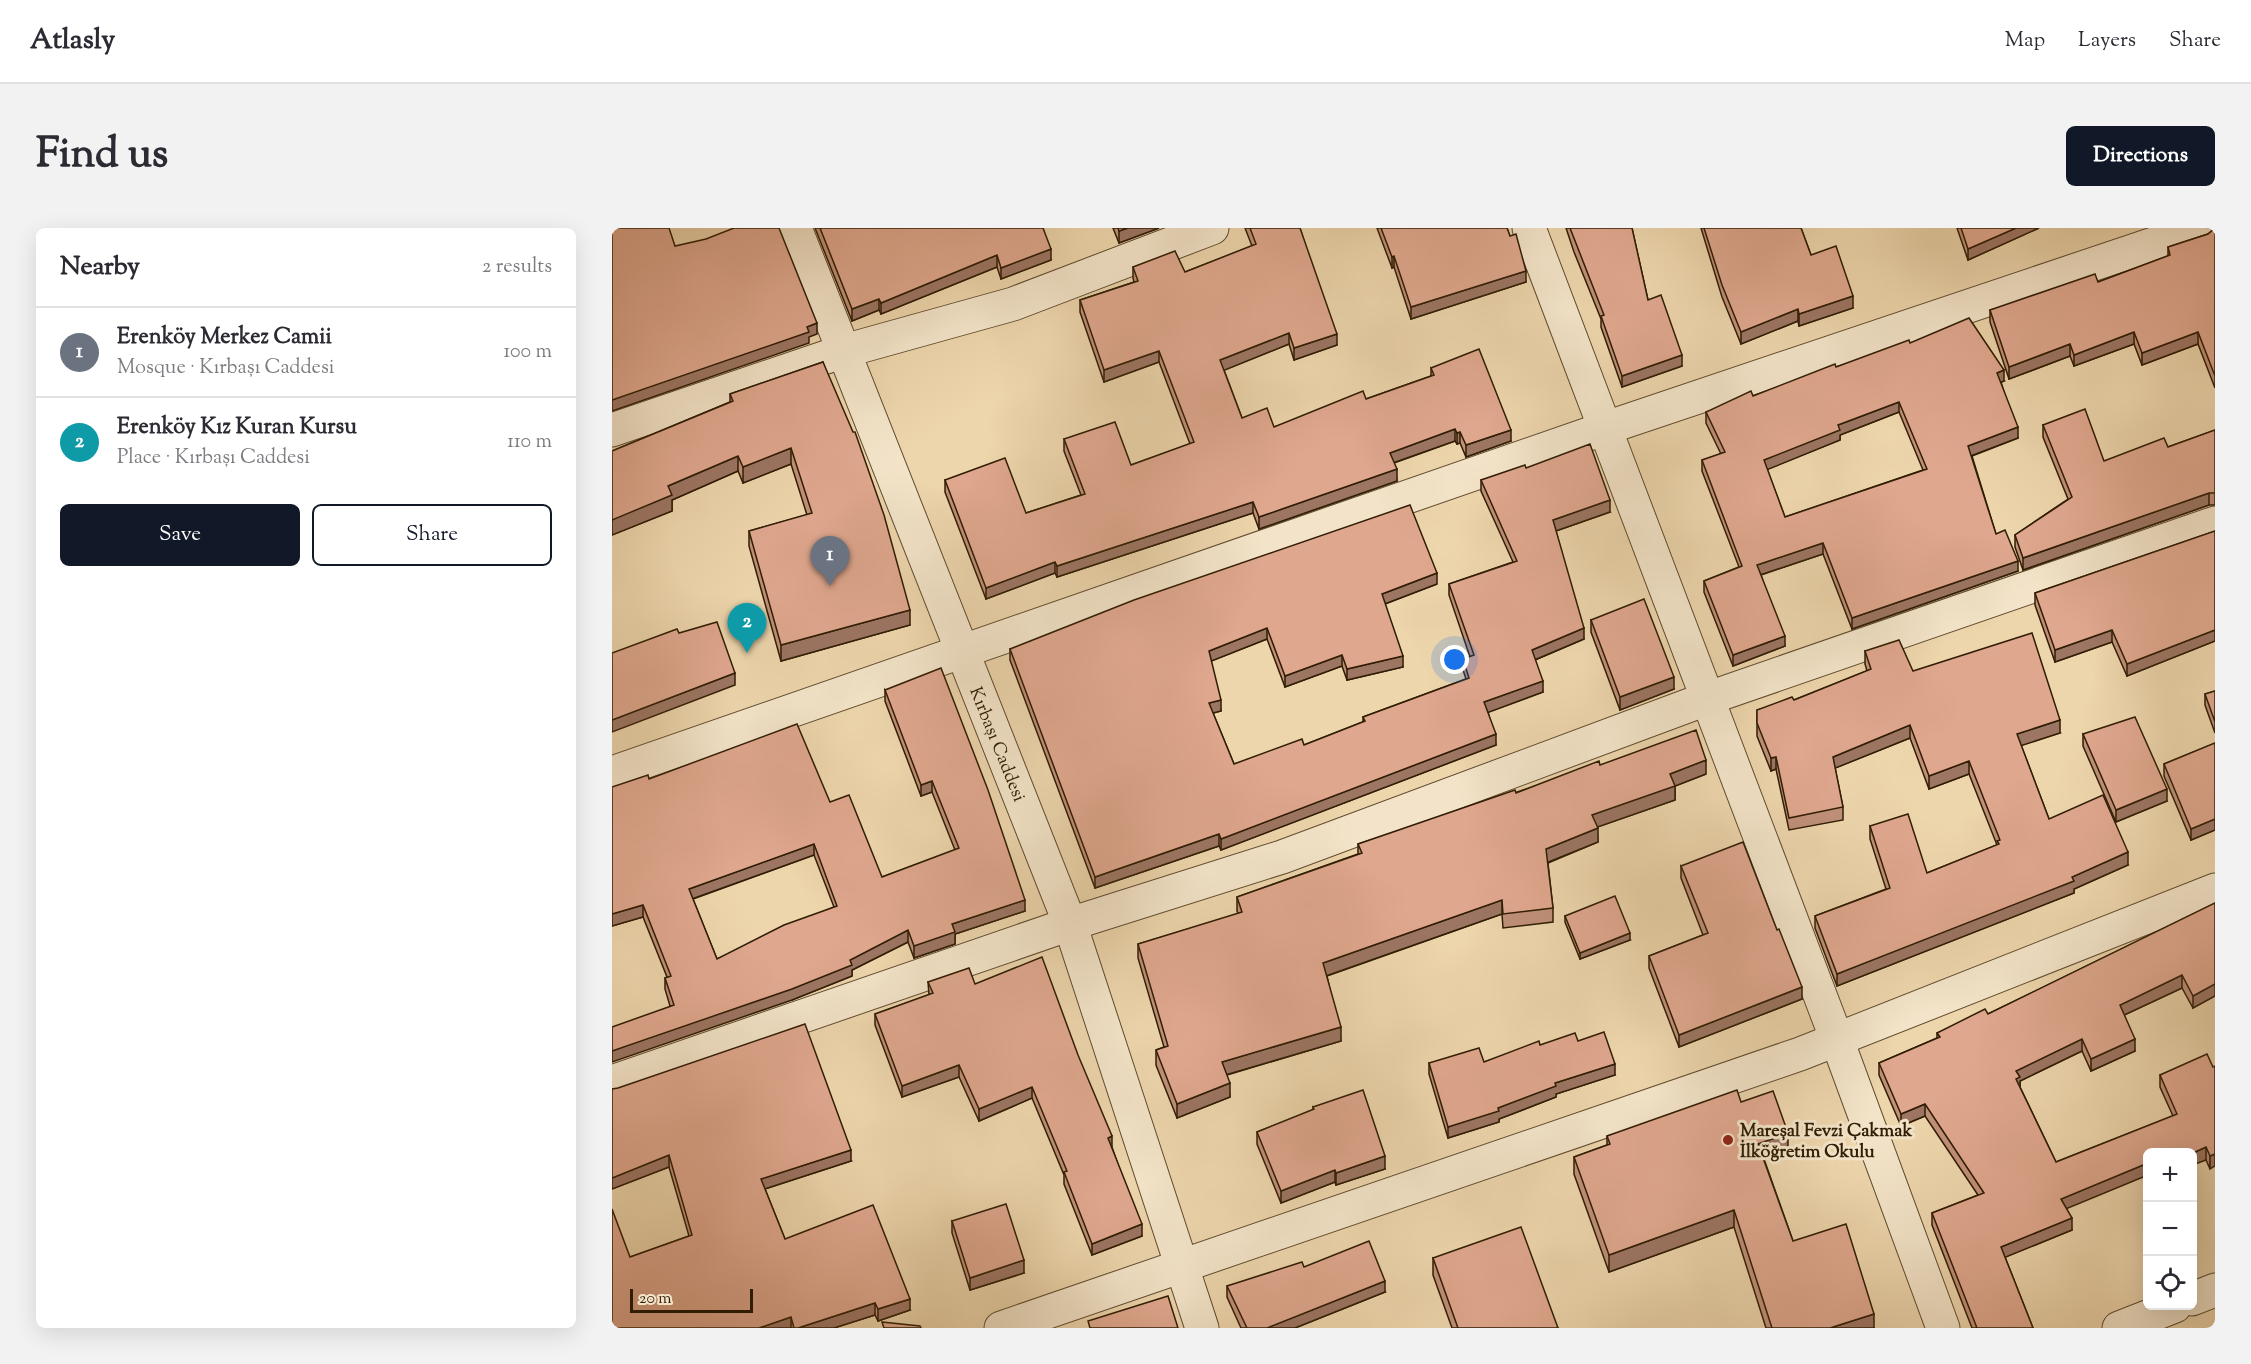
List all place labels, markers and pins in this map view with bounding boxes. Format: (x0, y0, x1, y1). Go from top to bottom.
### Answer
pin: 1 (810, 536, 850, 586)
pin: 2 (728, 604, 766, 653)
place label: Mareşal Fevzi Çakmak İlköğretim Okulu (1740, 1119, 1912, 1166)
marker: Mareşal Fevzi Çakmak İlköğretim Okulu (1721, 1133, 1735, 1147)

